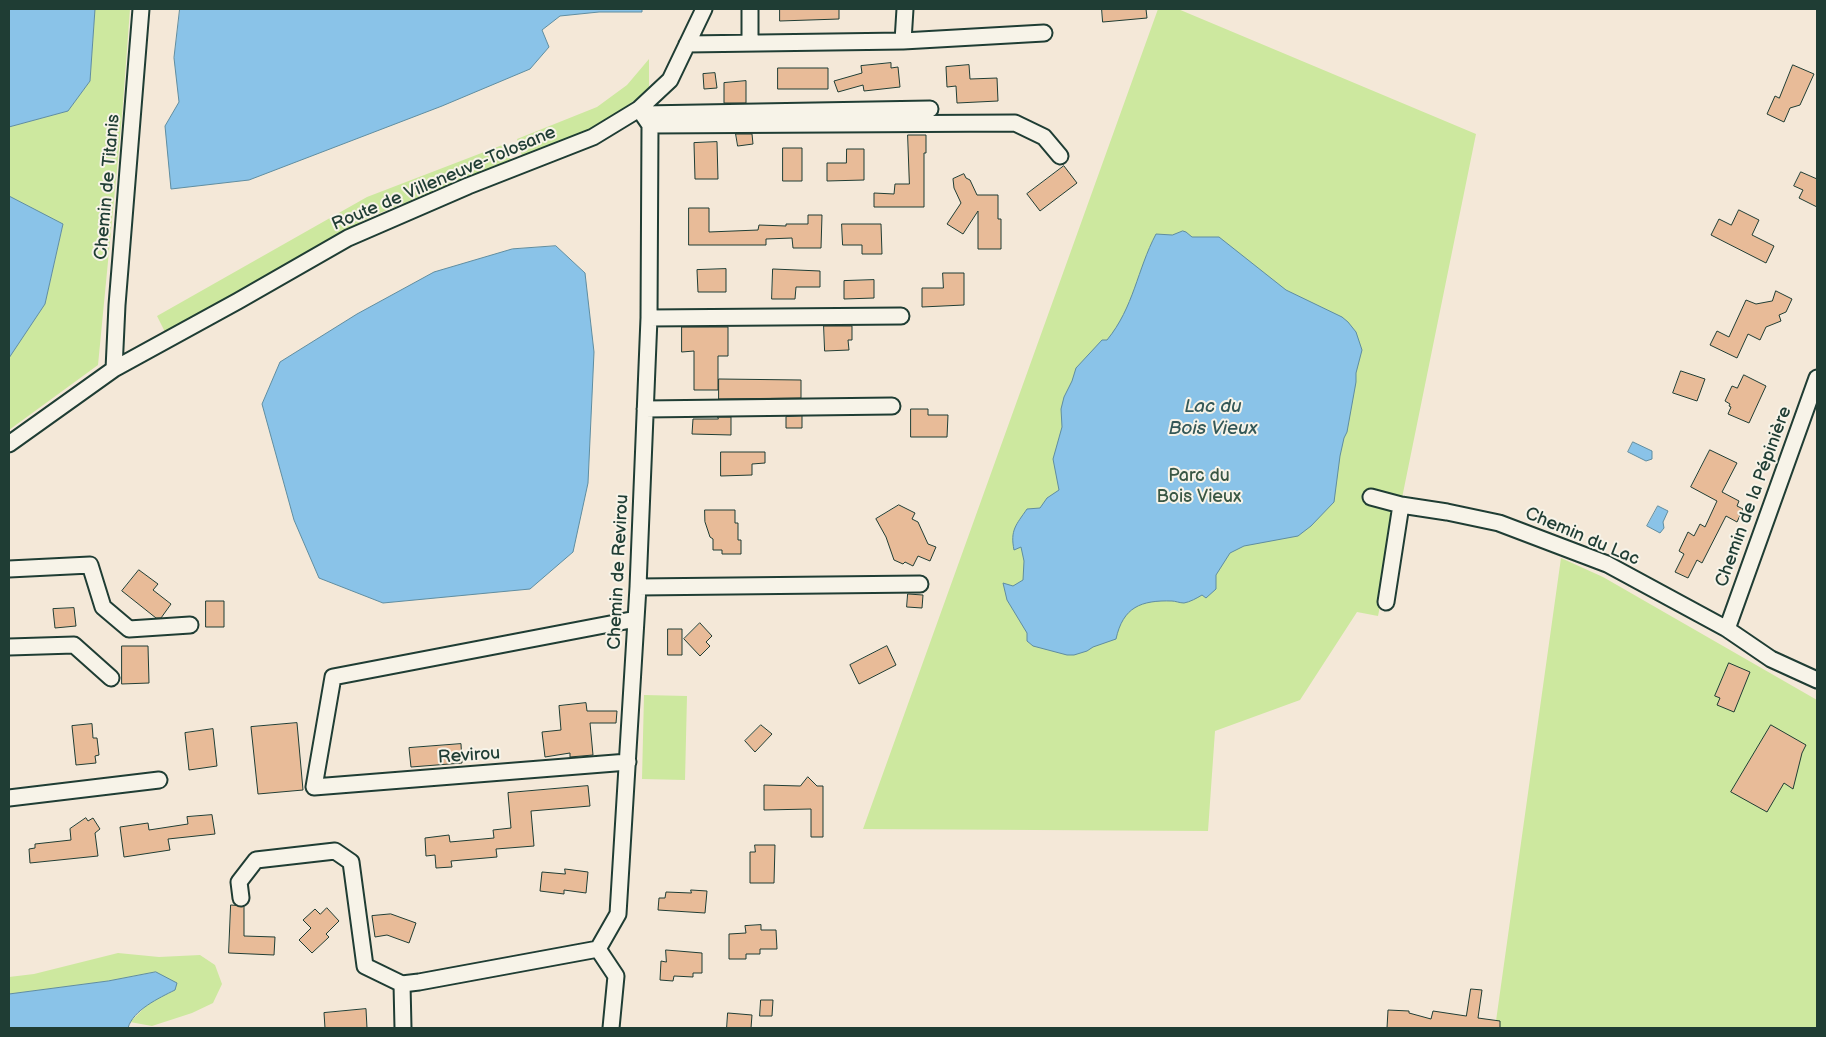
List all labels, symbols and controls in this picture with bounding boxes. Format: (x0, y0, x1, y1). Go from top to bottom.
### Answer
street label: Chemin de Titanis (91, 113, 125, 261)
street label: Route de Villeneuve-Tolosane (329, 122, 559, 236)
water label: Lac du Bois Vieux (1168, 396, 1258, 440)
street label: Chemin de la Pépinière (1711, 404, 1797, 590)
park label: Parc du Bois Vieux (1157, 465, 1241, 508)
street label: Chemin de Revirou (604, 494, 634, 650)
street label: Chemin du Lac (1521, 503, 1643, 571)
street label: Revirou (437, 743, 501, 769)

